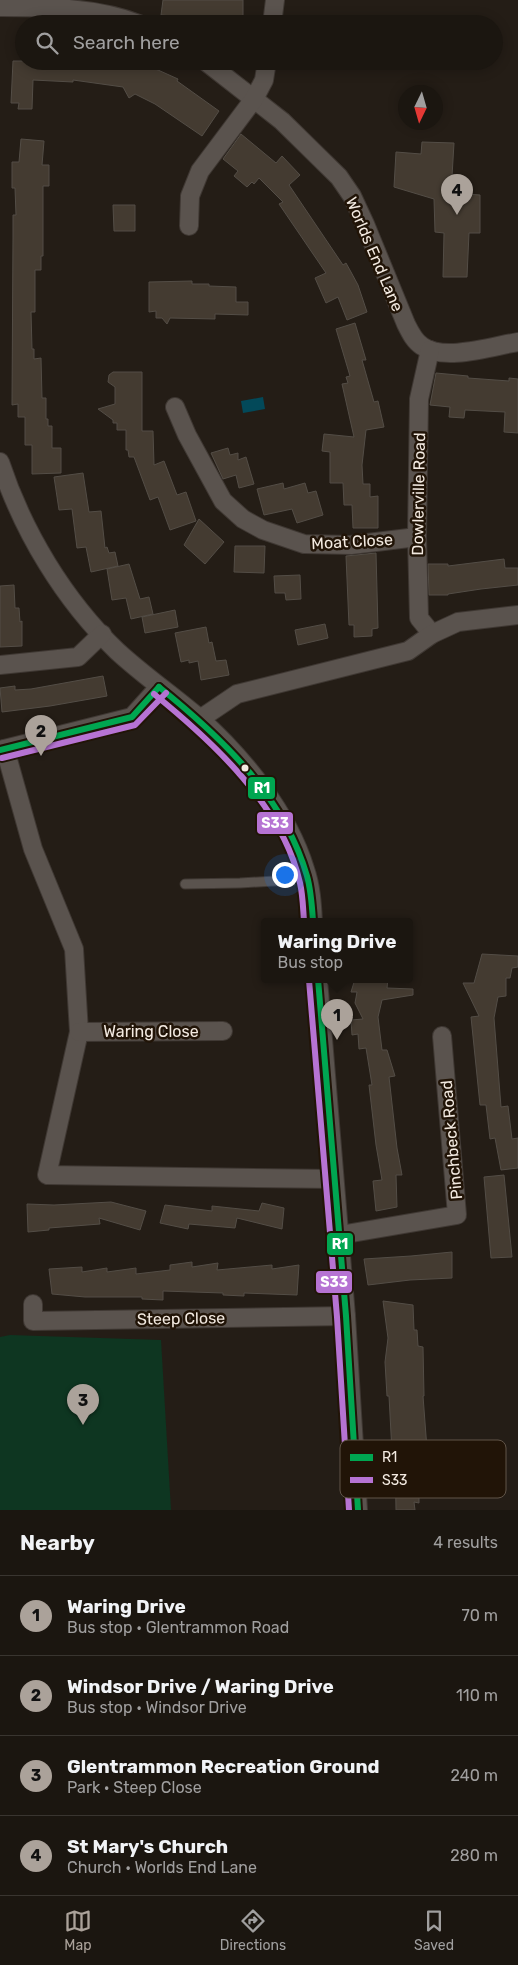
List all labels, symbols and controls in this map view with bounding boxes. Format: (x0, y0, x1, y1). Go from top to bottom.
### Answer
search box (15, 15, 503, 70)
icon: search (33, 29, 61, 57)
text: Search here (73, 31, 180, 54)
north arrow (398, 85, 443, 130)
pin: 4 (441, 174, 473, 215)
street label: Worlds End Lane (342, 194, 407, 314)
street label: Dowlerville Road (408, 432, 429, 556)
street label: Moat Close (311, 530, 393, 553)
pin: 2 (25, 715, 57, 756)
unlabelled marker (240, 763, 250, 773)
line badge: R1 (247, 776, 276, 800)
text: R1 (254, 780, 270, 797)
line badge: S33 (256, 811, 294, 835)
text: S33 (261, 815, 289, 832)
your location (272, 862, 298, 888)
popup (261, 918, 413, 983)
text: Waring Drive (278, 930, 396, 953)
text: Bus stop (278, 953, 343, 972)
pin: 1 (321, 999, 353, 1040)
street label: Waring Close (103, 1022, 199, 1041)
street label: Pinchbeck Road (437, 1080, 466, 1200)
line badge: R1 (326, 1232, 354, 1256)
text: R1 (332, 1236, 348, 1253)
line badge: S33 (315, 1270, 353, 1294)
text: S33 (320, 1274, 348, 1291)
street label: Steep Close (137, 1308, 225, 1329)
pin: 3 (67, 1384, 99, 1425)
legend (340, 1440, 506, 1498)
text: R1 (382, 1449, 397, 1466)
text: S33 (382, 1472, 408, 1489)
text: Nearby (20, 1530, 95, 1555)
text: 4 results (433, 1533, 498, 1552)
text: Waring Drive (67, 1595, 186, 1618)
text: 1 (32, 1606, 40, 1625)
text: 70 m (461, 1606, 498, 1625)
text: Bus stop · Glentrammon Road (67, 1618, 289, 1637)
text: Windsor Drive / Waring Drive (67, 1675, 334, 1698)
text: 2 (31, 1686, 41, 1705)
text: 110 m (456, 1686, 498, 1705)
text: Bus stop · Windsor Drive (67, 1698, 247, 1717)
text: Glentrammon Recreation Ground (67, 1755, 380, 1778)
text: 3 (31, 1766, 41, 1785)
text: 240 m (451, 1766, 498, 1785)
text: Park · Steep Close (67, 1778, 202, 1797)
text: St Mary's Church (67, 1835, 228, 1858)
text: 4 (31, 1846, 41, 1865)
text: 280 m (450, 1846, 498, 1865)
text: Church · Worlds End Lane (67, 1858, 257, 1877)
tab: Map (64, 1907, 92, 1954)
tab: Directions (220, 1907, 286, 1954)
tab: Saved (414, 1907, 454, 1954)

